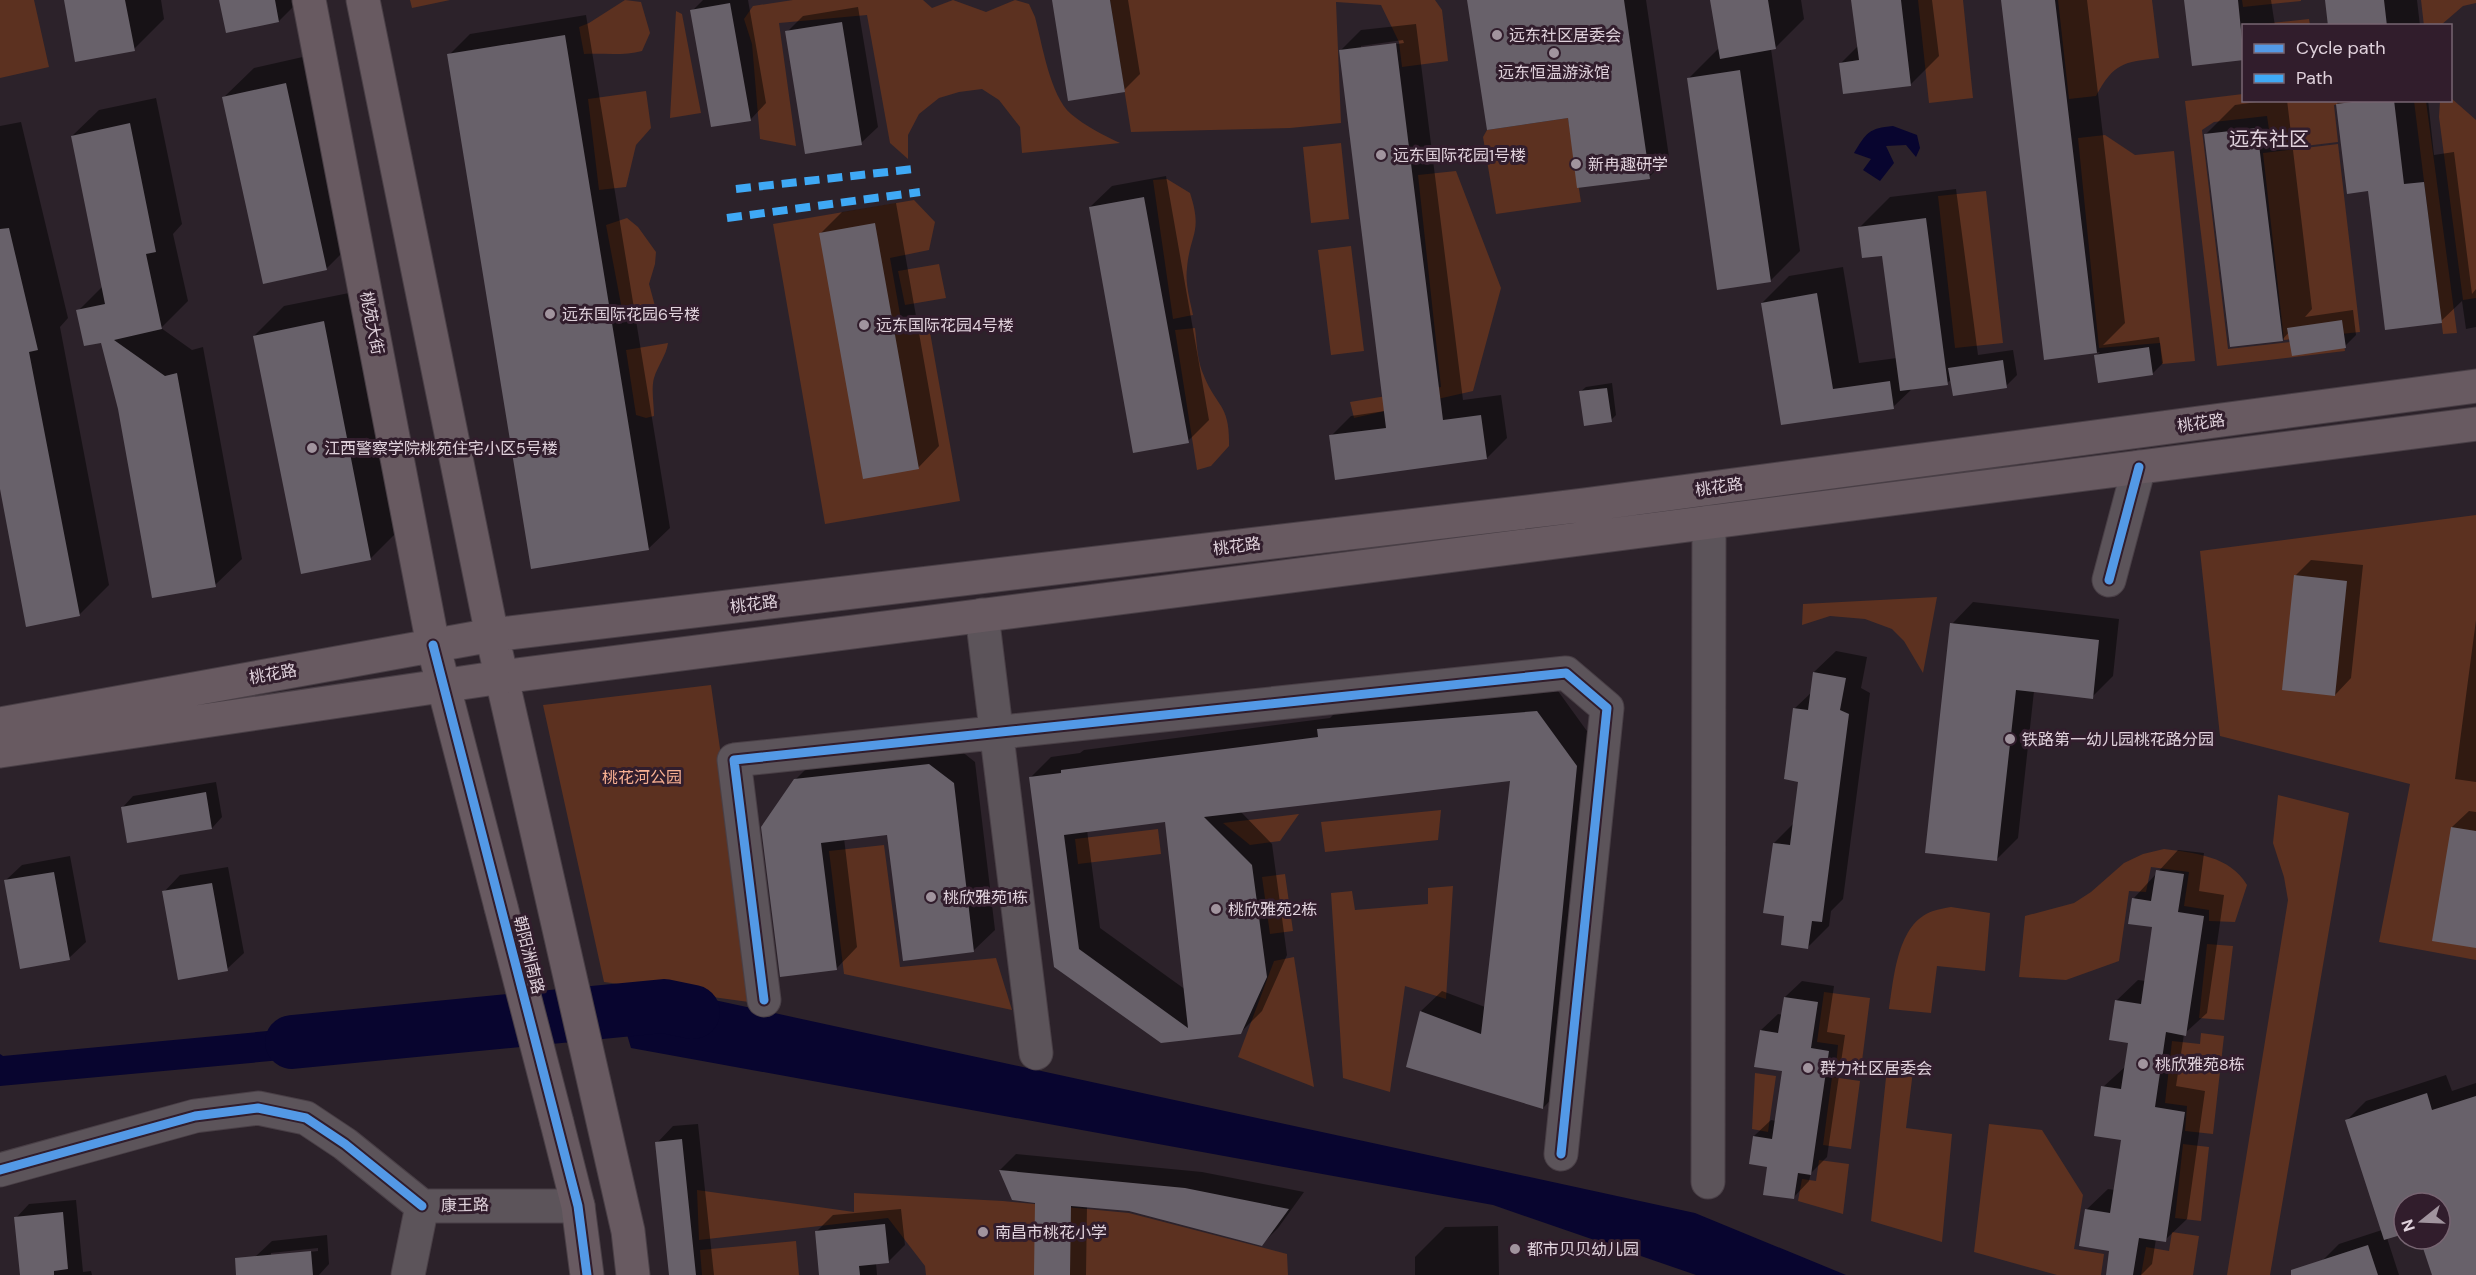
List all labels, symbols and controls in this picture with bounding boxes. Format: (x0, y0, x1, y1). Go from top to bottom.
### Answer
legend (2242, 24, 2452, 102)
place label: 远东社区居委会 (1509, 25, 1621, 46)
marker: 远东社区居委会 (1490, 28, 1504, 42)
text: Cycle path (2296, 36, 2386, 60)
marker: 远东恒温游泳馆 (1547, 46, 1561, 60)
place label: 远东恒温游泳馆 (1498, 62, 1610, 83)
text: Path (2296, 66, 2333, 90)
district label: 远东社区 (2229, 126, 2309, 152)
place label: 远东国际花园1号楼 (1393, 145, 1526, 166)
marker: 远东国际花园1号楼 (1374, 148, 1388, 162)
place label: 新冉趣研学 (1588, 154, 1668, 175)
marker: 新冉趣研学 (1569, 157, 1583, 171)
street label: 桃苑大街 (356, 290, 388, 356)
place label: 远东国际花园6号楼 (562, 304, 700, 325)
marker: 远东国际花园6号楼 (543, 307, 557, 321)
place label: 远东国际花园4号楼 (876, 315, 1014, 336)
marker: 远东国际花园4号楼 (857, 318, 871, 332)
street label: 桃花路 (2176, 409, 2226, 437)
place label: 江西警察学院桃苑住宅小区5号楼 (324, 438, 558, 459)
marker: 江西警察学院桃苑住宅小区5号楼 (305, 441, 319, 455)
street label: 桃花路 (1694, 473, 1744, 501)
street label: 桃花路 (1212, 533, 1262, 559)
street label: 桃花路 (729, 591, 779, 617)
street label: 桃花路 (248, 659, 298, 689)
place label: 铁路第一幼儿园桃花路分园 (2022, 729, 2214, 750)
marker: 铁路第一幼儿园桃花路分园 (2003, 732, 2017, 746)
park label: 桃花河公园 (602, 767, 682, 788)
place label: 桃欣雅苑1栋 (943, 887, 1028, 908)
marker: 桃欣雅苑1栋 (924, 890, 938, 904)
place label: 桃欣雅苑2栋 (1228, 899, 1317, 920)
marker: 桃欣雅苑2栋 (1209, 902, 1223, 916)
street label: 朝阳洲南路 (509, 914, 549, 996)
place label: 桃欣雅苑8栋 (2155, 1054, 2245, 1075)
marker: 桃欣雅苑8栋 (2136, 1057, 2150, 1071)
place label: 群力社区居委会 (1820, 1058, 1932, 1079)
marker: 群力社区居委会 (1801, 1061, 1815, 1075)
north arrow (2392, 1191, 2452, 1251)
street label: 康王路 (441, 1194, 489, 1216)
text: N (2396, 1217, 2420, 1234)
place label: 南昌市桃花小学 (995, 1222, 1107, 1243)
marker: 南昌市桃花小学 (976, 1225, 990, 1239)
place label: 都市贝贝幼儿园 (1527, 1239, 1639, 1260)
marker: 都市贝贝幼儿园 (1508, 1242, 1522, 1256)

